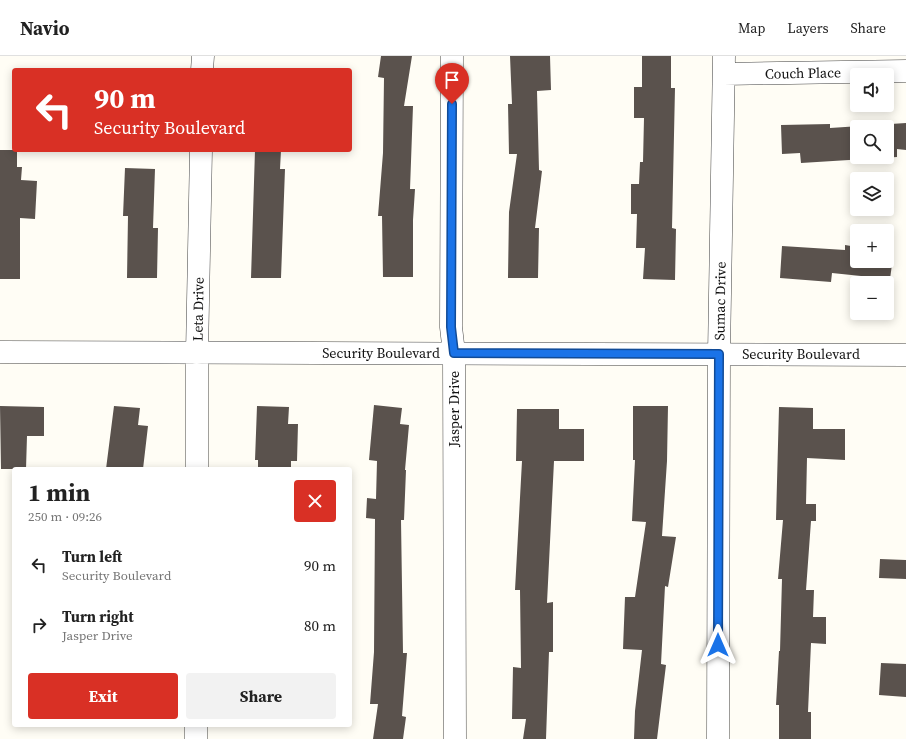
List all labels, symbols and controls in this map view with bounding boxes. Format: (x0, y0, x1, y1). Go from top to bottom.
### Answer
text: Navio (20, 15, 70, 41)
text: Map (738, 18, 765, 38)
text: Layers (787, 18, 829, 38)
text: Share (851, 18, 886, 38)
street label: Couch Place (765, 62, 841, 84)
pin (435, 63, 469, 104)
map controls (850, 68, 894, 320)
button: sound (850, 68, 894, 112)
icon: arrive (441, 69, 463, 91)
text: 90 m (94, 79, 156, 117)
icon: left (28, 84, 80, 136)
text: Security Boulevard (94, 115, 245, 140)
button: search (850, 120, 894, 164)
button: layers (850, 172, 894, 216)
button: + (850, 224, 894, 268)
street label: Sumac Drive (709, 261, 731, 341)
button: − (850, 276, 894, 320)
street label: Leta Drive (187, 277, 209, 341)
street label: Security Boulevard (322, 343, 440, 363)
street label: Security Boulevard (742, 344, 860, 364)
street label: Jasper Drive (444, 371, 464, 448)
text: 1 min (28, 476, 90, 509)
button: close (294, 480, 336, 522)
text: 250 m · 09:26 (28, 508, 102, 525)
text: Turn left (62, 546, 122, 567)
icon: left (28, 554, 50, 576)
text: 90 m (304, 555, 336, 576)
text: Security Boulevard (62, 567, 171, 584)
text: Turn right (62, 606, 134, 627)
icon: right (28, 614, 50, 636)
text: 80 m (304, 615, 336, 636)
position arrow (697, 624, 739, 666)
text: Jasper Drive (62, 627, 133, 644)
button: Exit (28, 673, 178, 719)
button: Share (186, 673, 336, 719)

